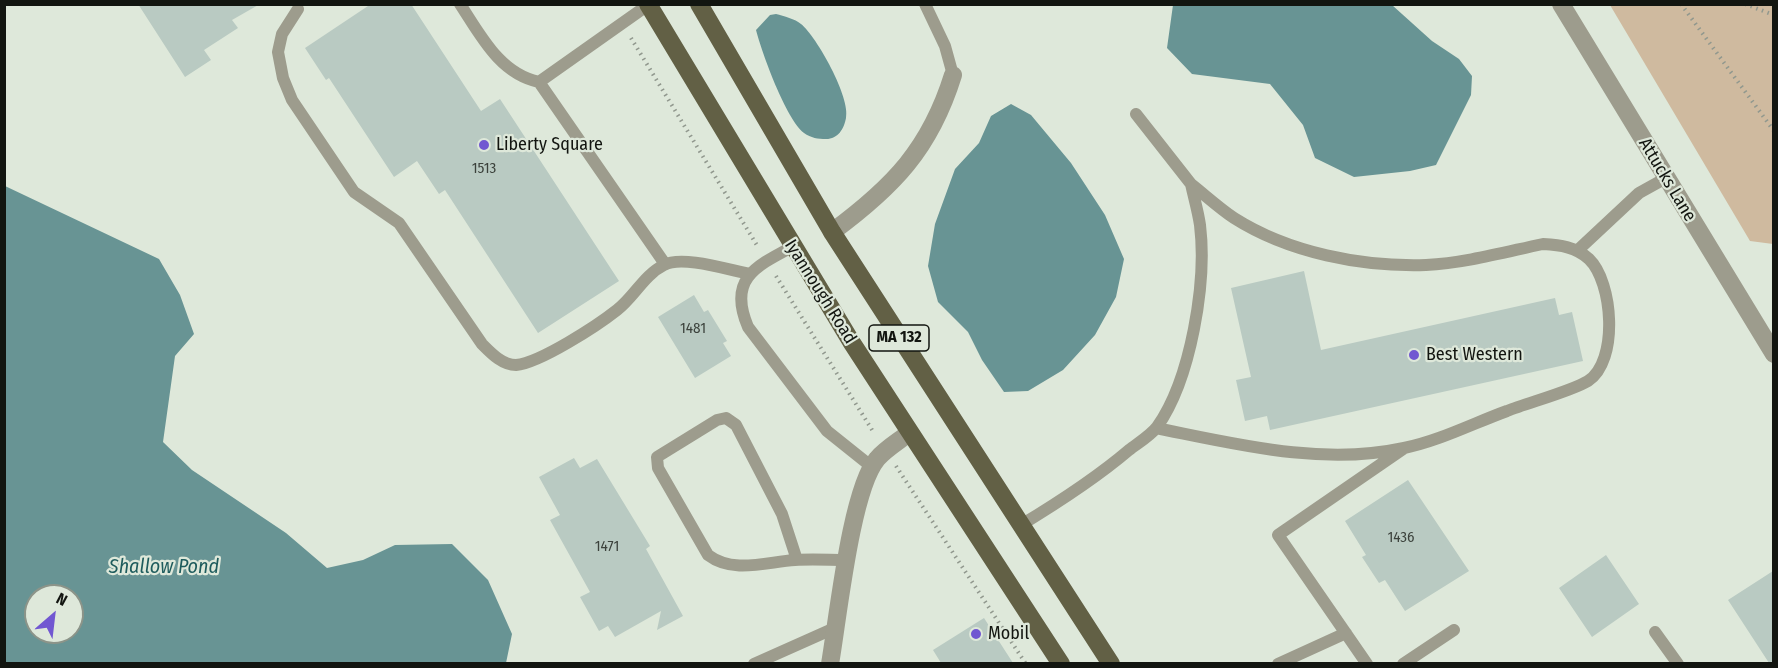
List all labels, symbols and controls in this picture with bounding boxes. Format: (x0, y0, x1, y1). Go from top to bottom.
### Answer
place label: Liberty Square (496, 134, 603, 156)
street label: Attucks Lane (1634, 134, 1700, 226)
marker: Liberty Square (477, 138, 491, 152)
house number: 1513 (472, 160, 496, 178)
street label: Iyannough Road (779, 236, 861, 348)
house number: 1481 (680, 320, 706, 338)
road number: MA 132 (869, 325, 929, 351)
place label: Best Western (1426, 344, 1523, 366)
marker: Best Western (1407, 348, 1421, 362)
house number: 1436 (1387, 529, 1415, 547)
house number: 1471 (595, 538, 619, 556)
water label: Shallow Pond (109, 555, 219, 579)
north arrow (24, 584, 84, 644)
text: N (53, 589, 70, 610)
place label: Mobil (988, 623, 1029, 645)
marker: Mobil (969, 627, 983, 641)

